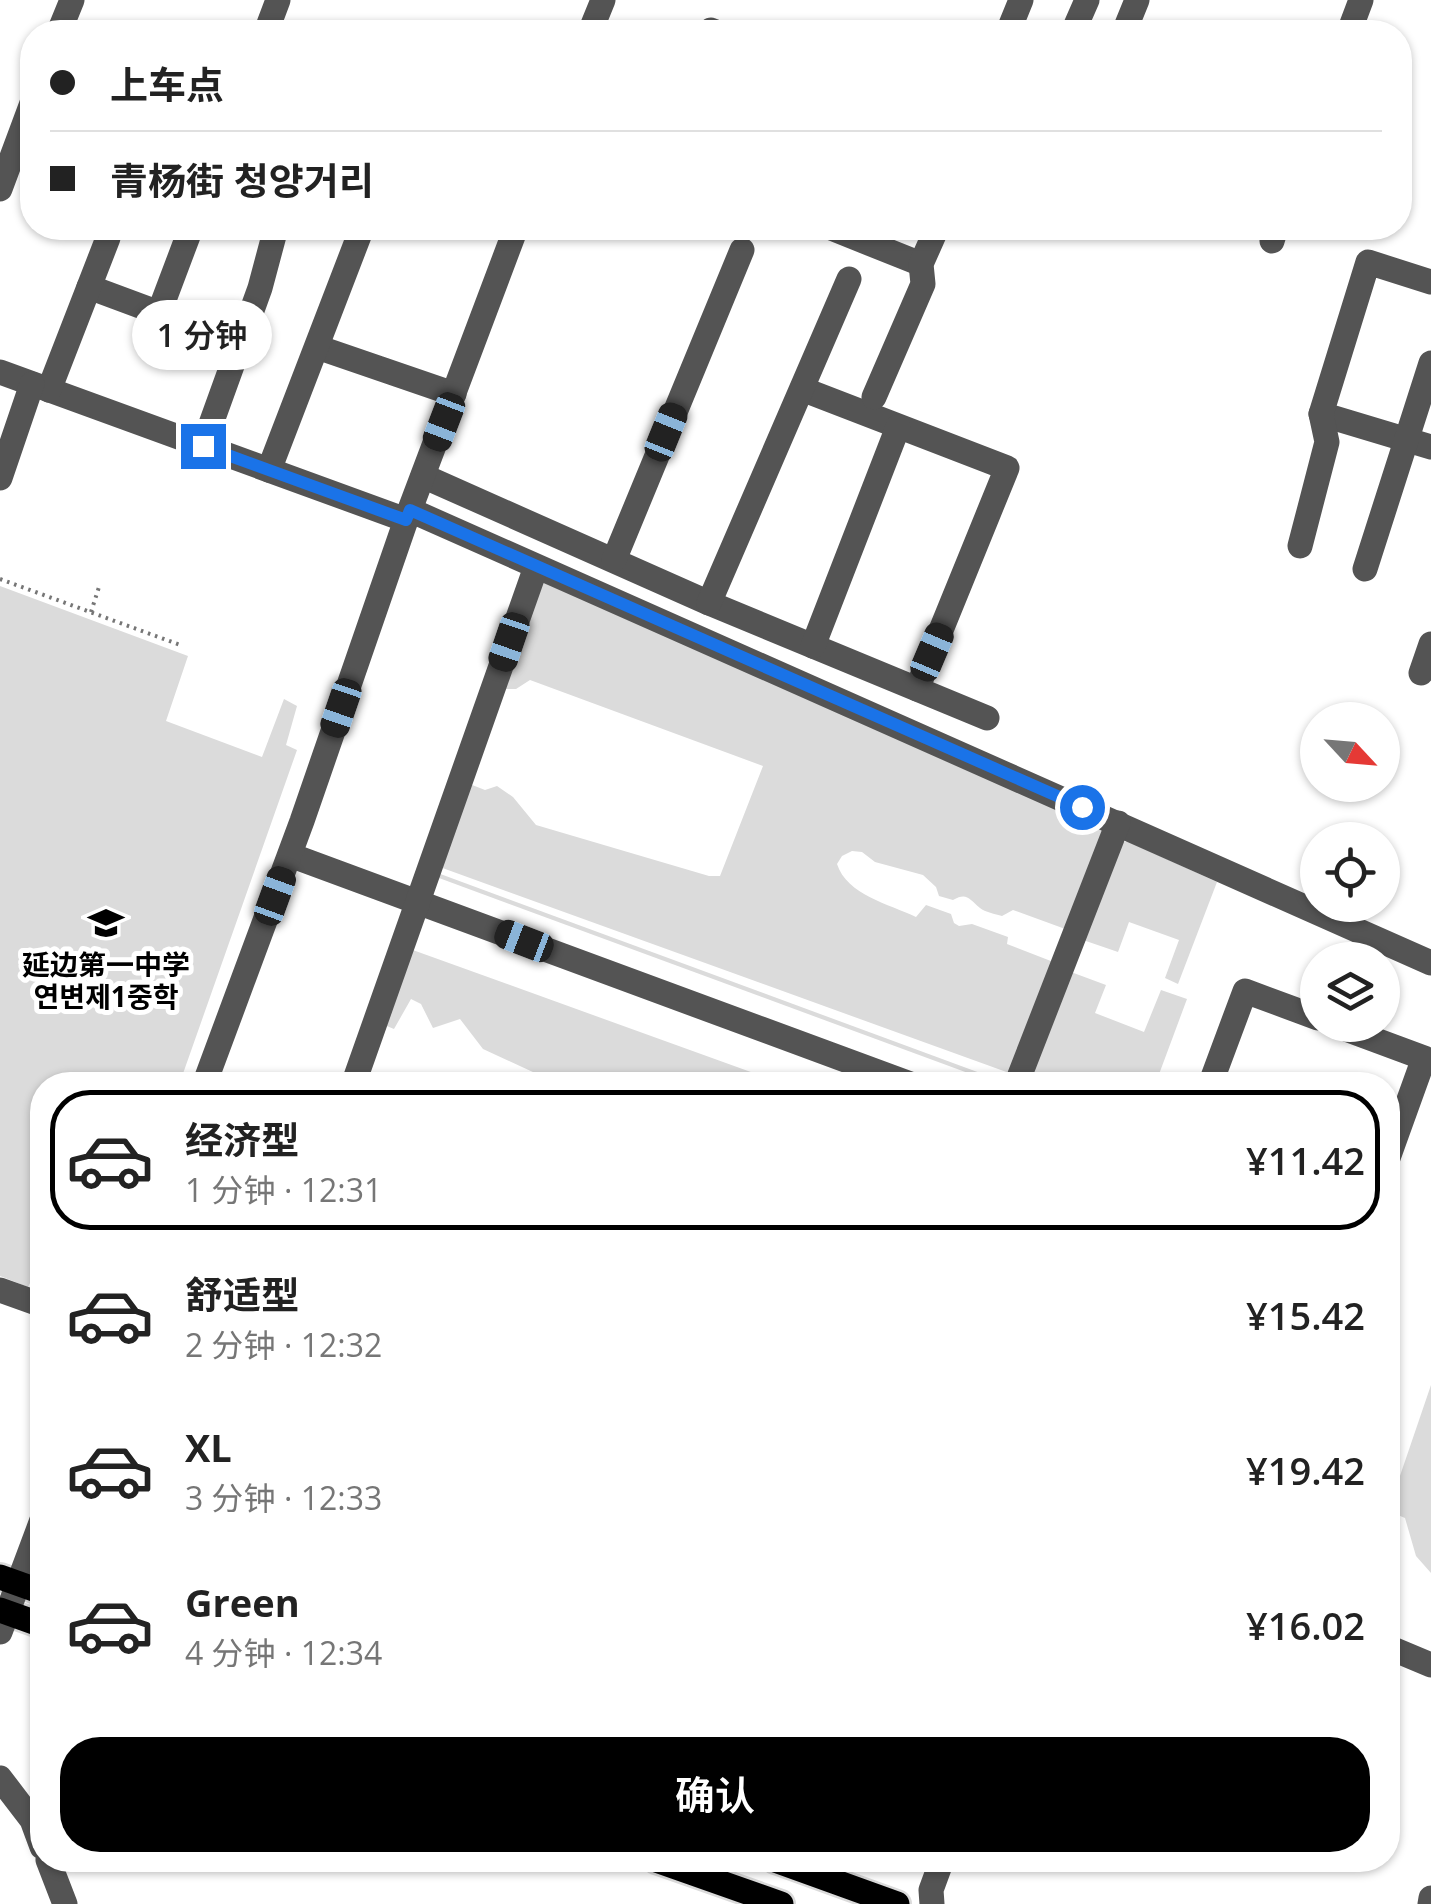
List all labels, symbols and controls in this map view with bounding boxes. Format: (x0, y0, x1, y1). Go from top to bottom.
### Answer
text: 上车点 (110, 58, 224, 110)
text: 青杨街 청양거리 (110, 154, 374, 206)
callout: 1 分钟 (133, 301, 273, 371)
text: 1 分钟 (157, 313, 247, 356)
car (419, 389, 469, 455)
car (641, 399, 691, 465)
route end (181, 424, 226, 469)
car (485, 609, 533, 675)
car (906, 619, 958, 685)
car (317, 675, 365, 741)
north arrow (1300, 702, 1400, 802)
map controls (1300, 702, 1400, 1042)
route start (1060, 785, 1105, 830)
button: locate (1300, 822, 1400, 922)
car (251, 863, 299, 929)
school or university icon: 延边第一中学 연변제1중학 (87, 904, 125, 942)
car (491, 916, 557, 966)
button: layers (1300, 942, 1400, 1042)
place label: 延边第一中学 연변제1중학 (22, 945, 190, 1015)
text: 经济型 (185, 1113, 299, 1165)
icon: car (65, 1115, 155, 1205)
text: ¥11.42 (1246, 1134, 1365, 1186)
text: 1 分钟 · 12:31 (185, 1168, 382, 1211)
text: 舒适型 (185, 1268, 299, 1320)
icon: car (65, 1270, 155, 1360)
text: ¥15.42 (1246, 1289, 1365, 1341)
text: 2 分钟 · 12:32 (185, 1323, 382, 1366)
text: XL (185, 1421, 232, 1473)
icon: car (65, 1425, 155, 1515)
text: ¥19.42 (1246, 1444, 1365, 1496)
text: 3 分钟 · 12:33 (185, 1476, 382, 1519)
text: Green (185, 1576, 300, 1628)
icon: car (65, 1580, 155, 1670)
text: ¥16.02 (1246, 1599, 1365, 1651)
text: 4 分钟 · 12:34 (185, 1631, 382, 1674)
button: 确认 (60, 1737, 1370, 1852)

